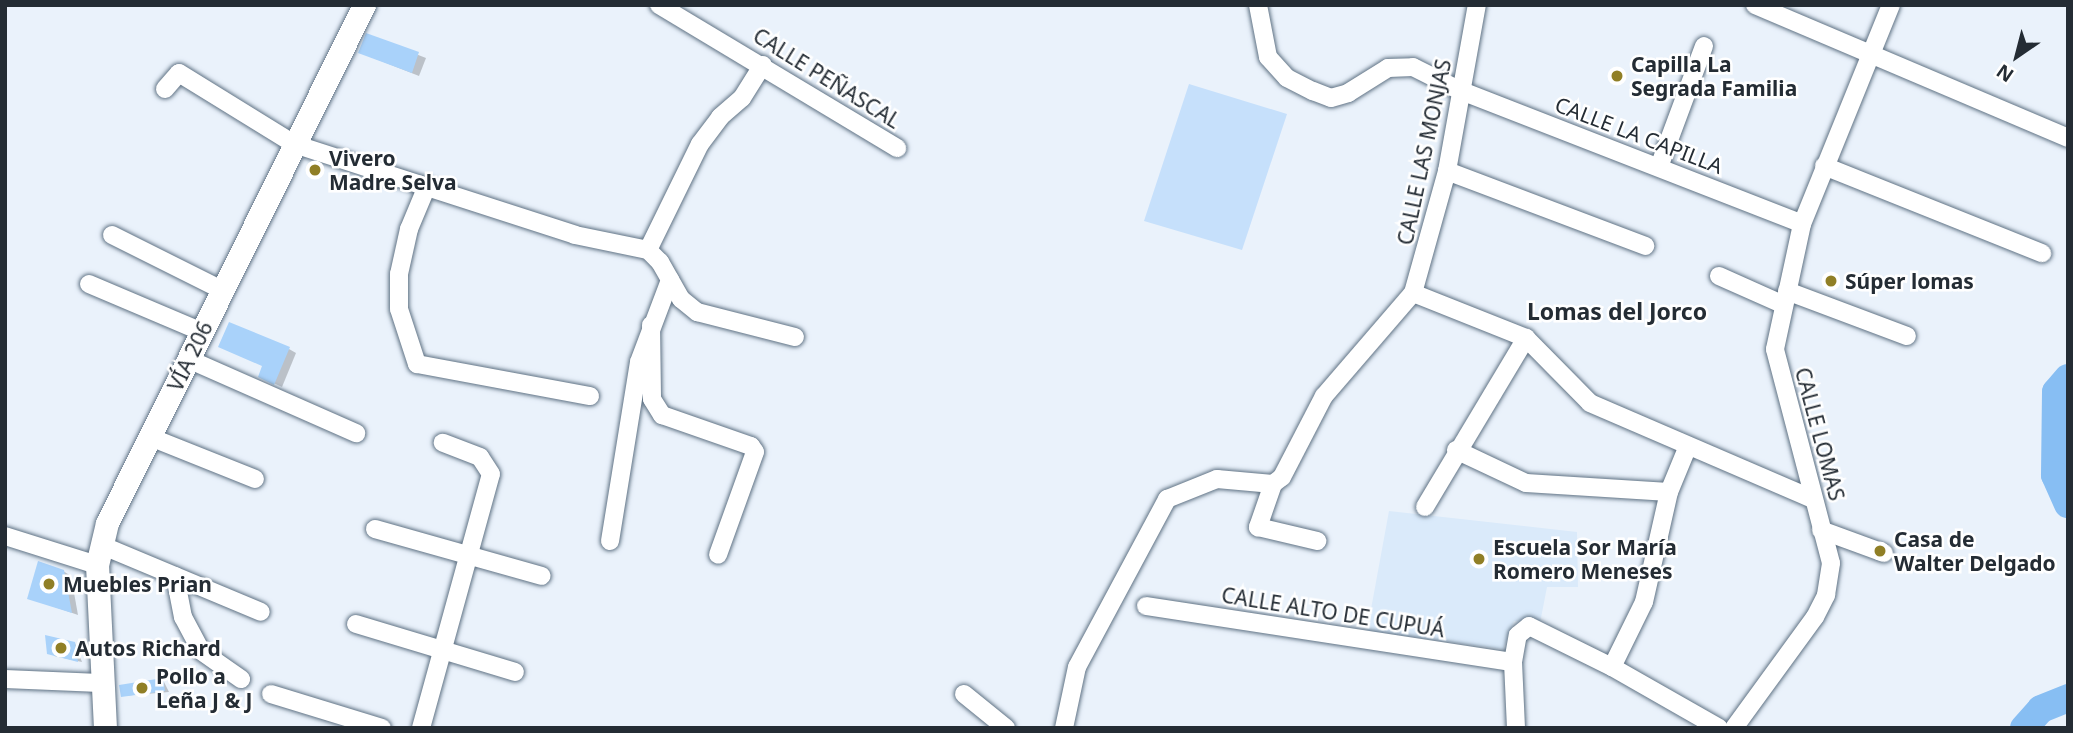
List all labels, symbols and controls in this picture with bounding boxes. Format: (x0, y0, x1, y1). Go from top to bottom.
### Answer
north arrow (1982, 21, 2052, 91)
street label: CALLE PEÑASCAL (749, 23, 905, 133)
place label: Capilla La Segrada Familia (1631, 51, 1797, 101)
street label: CALLE LAS MONJAS (1392, 57, 1456, 247)
text: N (1991, 58, 2019, 88)
marker: Capilla La Segrada Familia (1609, 68, 1625, 84)
street label: CALLE LA CAPILLA (1552, 91, 1726, 179)
place label: Vivero Madre Selva (329, 145, 457, 195)
marker: Vivero Madre Selva (307, 162, 323, 178)
place label: Súper lomas (1845, 268, 1974, 294)
marker: Súper lomas (1823, 273, 1839, 289)
district label: Lomas del Jorco (1527, 297, 1707, 325)
street label: VÍA 206 (162, 317, 218, 395)
street label: CALLE LOMAS (1790, 365, 1850, 503)
place label: Casa de Walter Delgado (1894, 526, 2056, 576)
place label: Escuela Sor María Romero Meneses (1493, 534, 1677, 584)
marker: Casa de Walter Delgado (1872, 543, 1888, 559)
marker: Escuela Sor María Romero Meneses (1471, 551, 1487, 567)
place label: Muebles Prian (63, 571, 212, 597)
marker: Muebles Prian (41, 576, 57, 592)
street label: CALLE ALTO DE CUPUÁ (1220, 582, 1446, 642)
place label: Autos Richard (75, 635, 221, 661)
marker: Autos Richard (53, 640, 69, 656)
place label: Pollo a Leña J & J (156, 663, 253, 713)
marker: Pollo a Leña J & J (134, 680, 150, 696)

